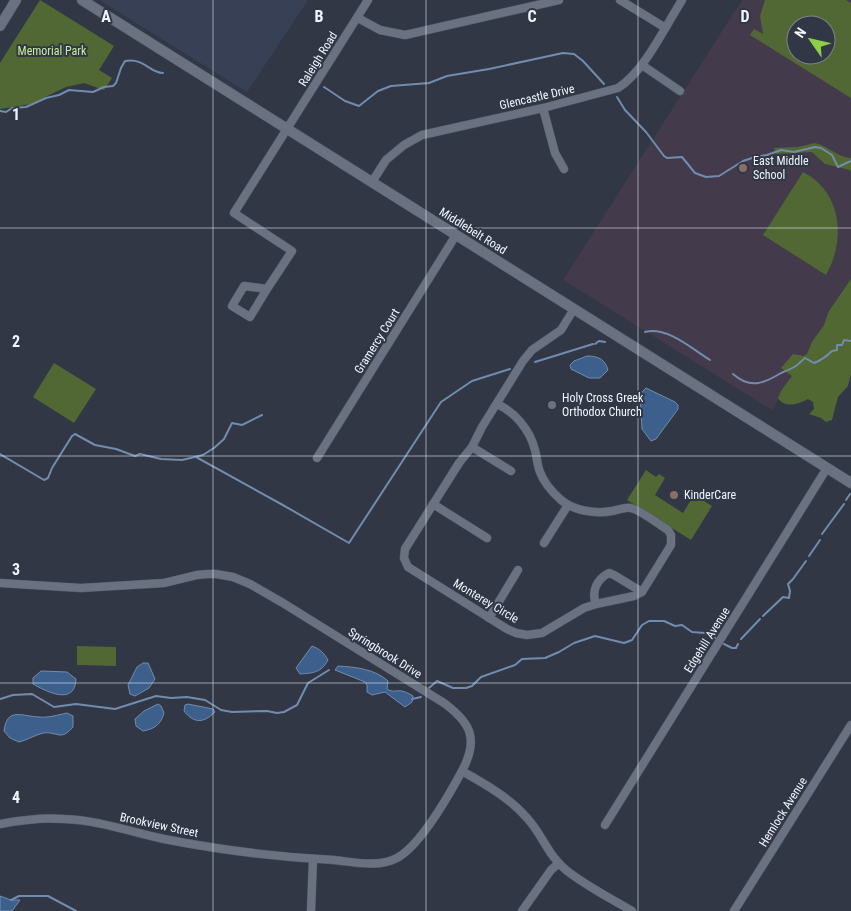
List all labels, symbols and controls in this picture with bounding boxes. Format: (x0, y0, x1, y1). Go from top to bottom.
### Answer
text: A (101, 7, 111, 26)
text: B (315, 7, 324, 26)
text: C (527, 7, 537, 26)
text: D (740, 7, 750, 26)
north arrow (786, 15, 836, 65)
text: N (791, 25, 809, 41)
street label: Raleigh Road (296, 29, 340, 89)
park label: Memorial Park (18, 44, 87, 58)
street label: Glencastle Drive (498, 81, 576, 112)
text: 1 (12, 105, 20, 124)
place label: East Middle School (753, 154, 809, 182)
marker: East Middle School (737, 162, 749, 174)
street label: Middlebelt Road (437, 205, 509, 257)
street label: Gramercy Court (351, 306, 403, 376)
text: 2 (12, 332, 20, 351)
place label: Holy Cross Greek Orthodox Church (562, 391, 644, 419)
marker: Holy Cross Greek Orthodox Church (546, 399, 558, 411)
place label: KinderCare (684, 488, 736, 502)
marker: KinderCare (668, 489, 680, 501)
text: 3 (12, 560, 20, 579)
street label: Monterey Circle (451, 576, 522, 626)
street label: Edgehill Avenue (681, 604, 733, 675)
street label: Springbrook Drive (346, 625, 425, 681)
street label: Hemlock Avenue (756, 774, 810, 849)
text: 4 (12, 788, 20, 807)
street label: Brookview Street (119, 810, 200, 840)

